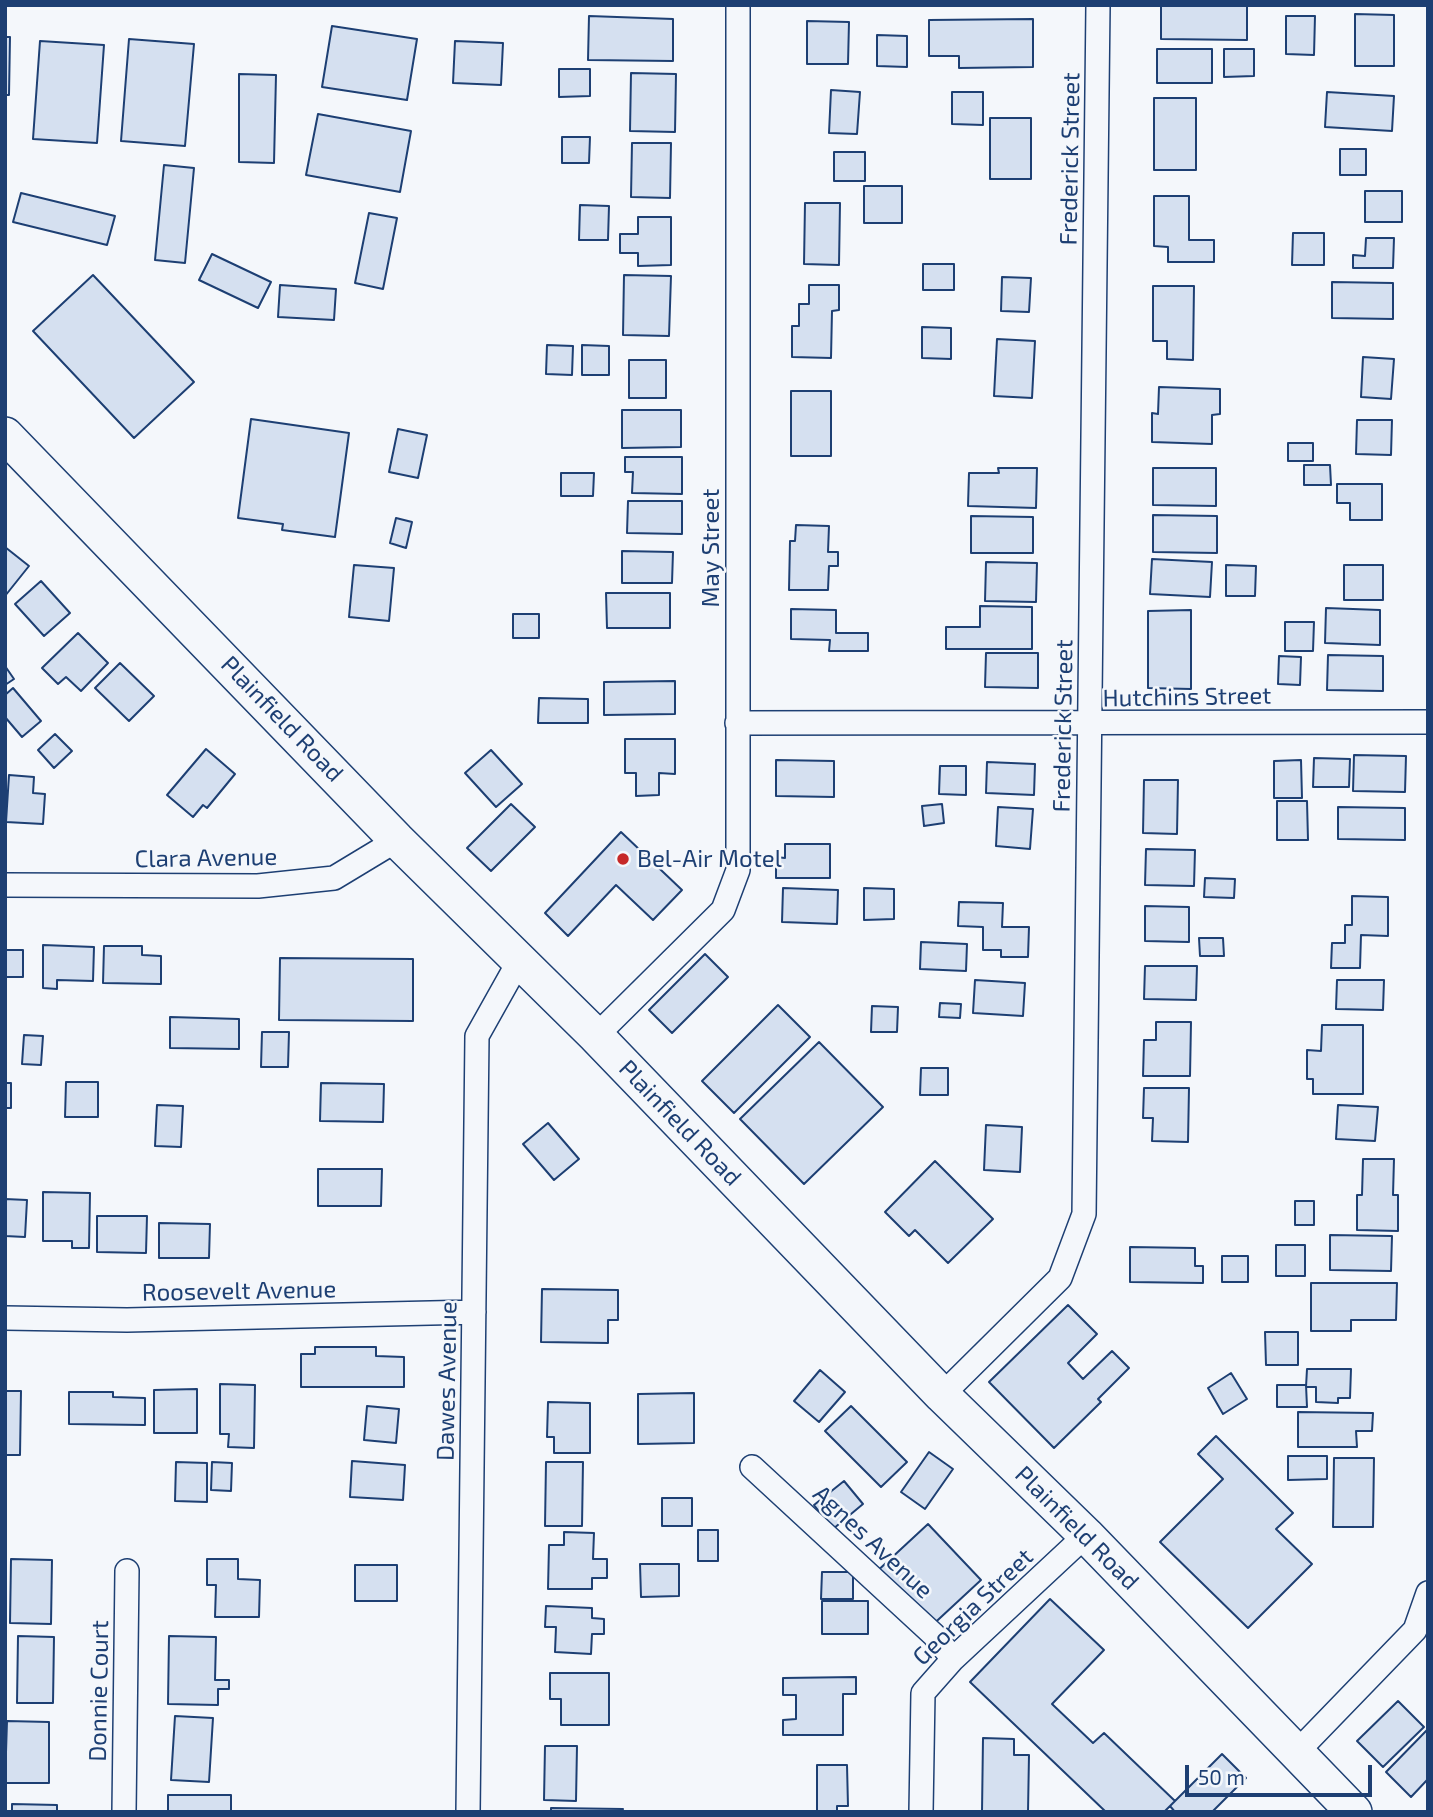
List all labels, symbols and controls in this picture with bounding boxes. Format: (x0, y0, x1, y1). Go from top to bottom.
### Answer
street label: Frederick Street (1054, 72, 1086, 246)
street label: May Street (697, 489, 725, 607)
street label: Frederick Street (1047, 639, 1079, 813)
street label: Plainfield Road (215, 650, 349, 788)
street label: Hutchins Street (1102, 681, 1272, 713)
street label: Clara Avenue (134, 842, 278, 874)
place label: Bel-Air Motel (637, 845, 782, 873)
marker: Bel-Air Motel (615, 851, 631, 867)
street label: Plainfield Road (613, 1054, 747, 1192)
street label: Roosevelt Avenue (142, 1275, 336, 1307)
street label: Dawes Avenue (431, 1301, 463, 1461)
street label: Plainfield Road (1009, 1460, 1145, 1596)
street label: Agnes Avenue (807, 1479, 939, 1605)
street label: Georgia Street (907, 1543, 1039, 1671)
street label: Donnie Court (83, 1620, 115, 1762)
scale bar (1188, 1750, 1375, 1794)
text: 50 m (1198, 1764, 1245, 1789)

